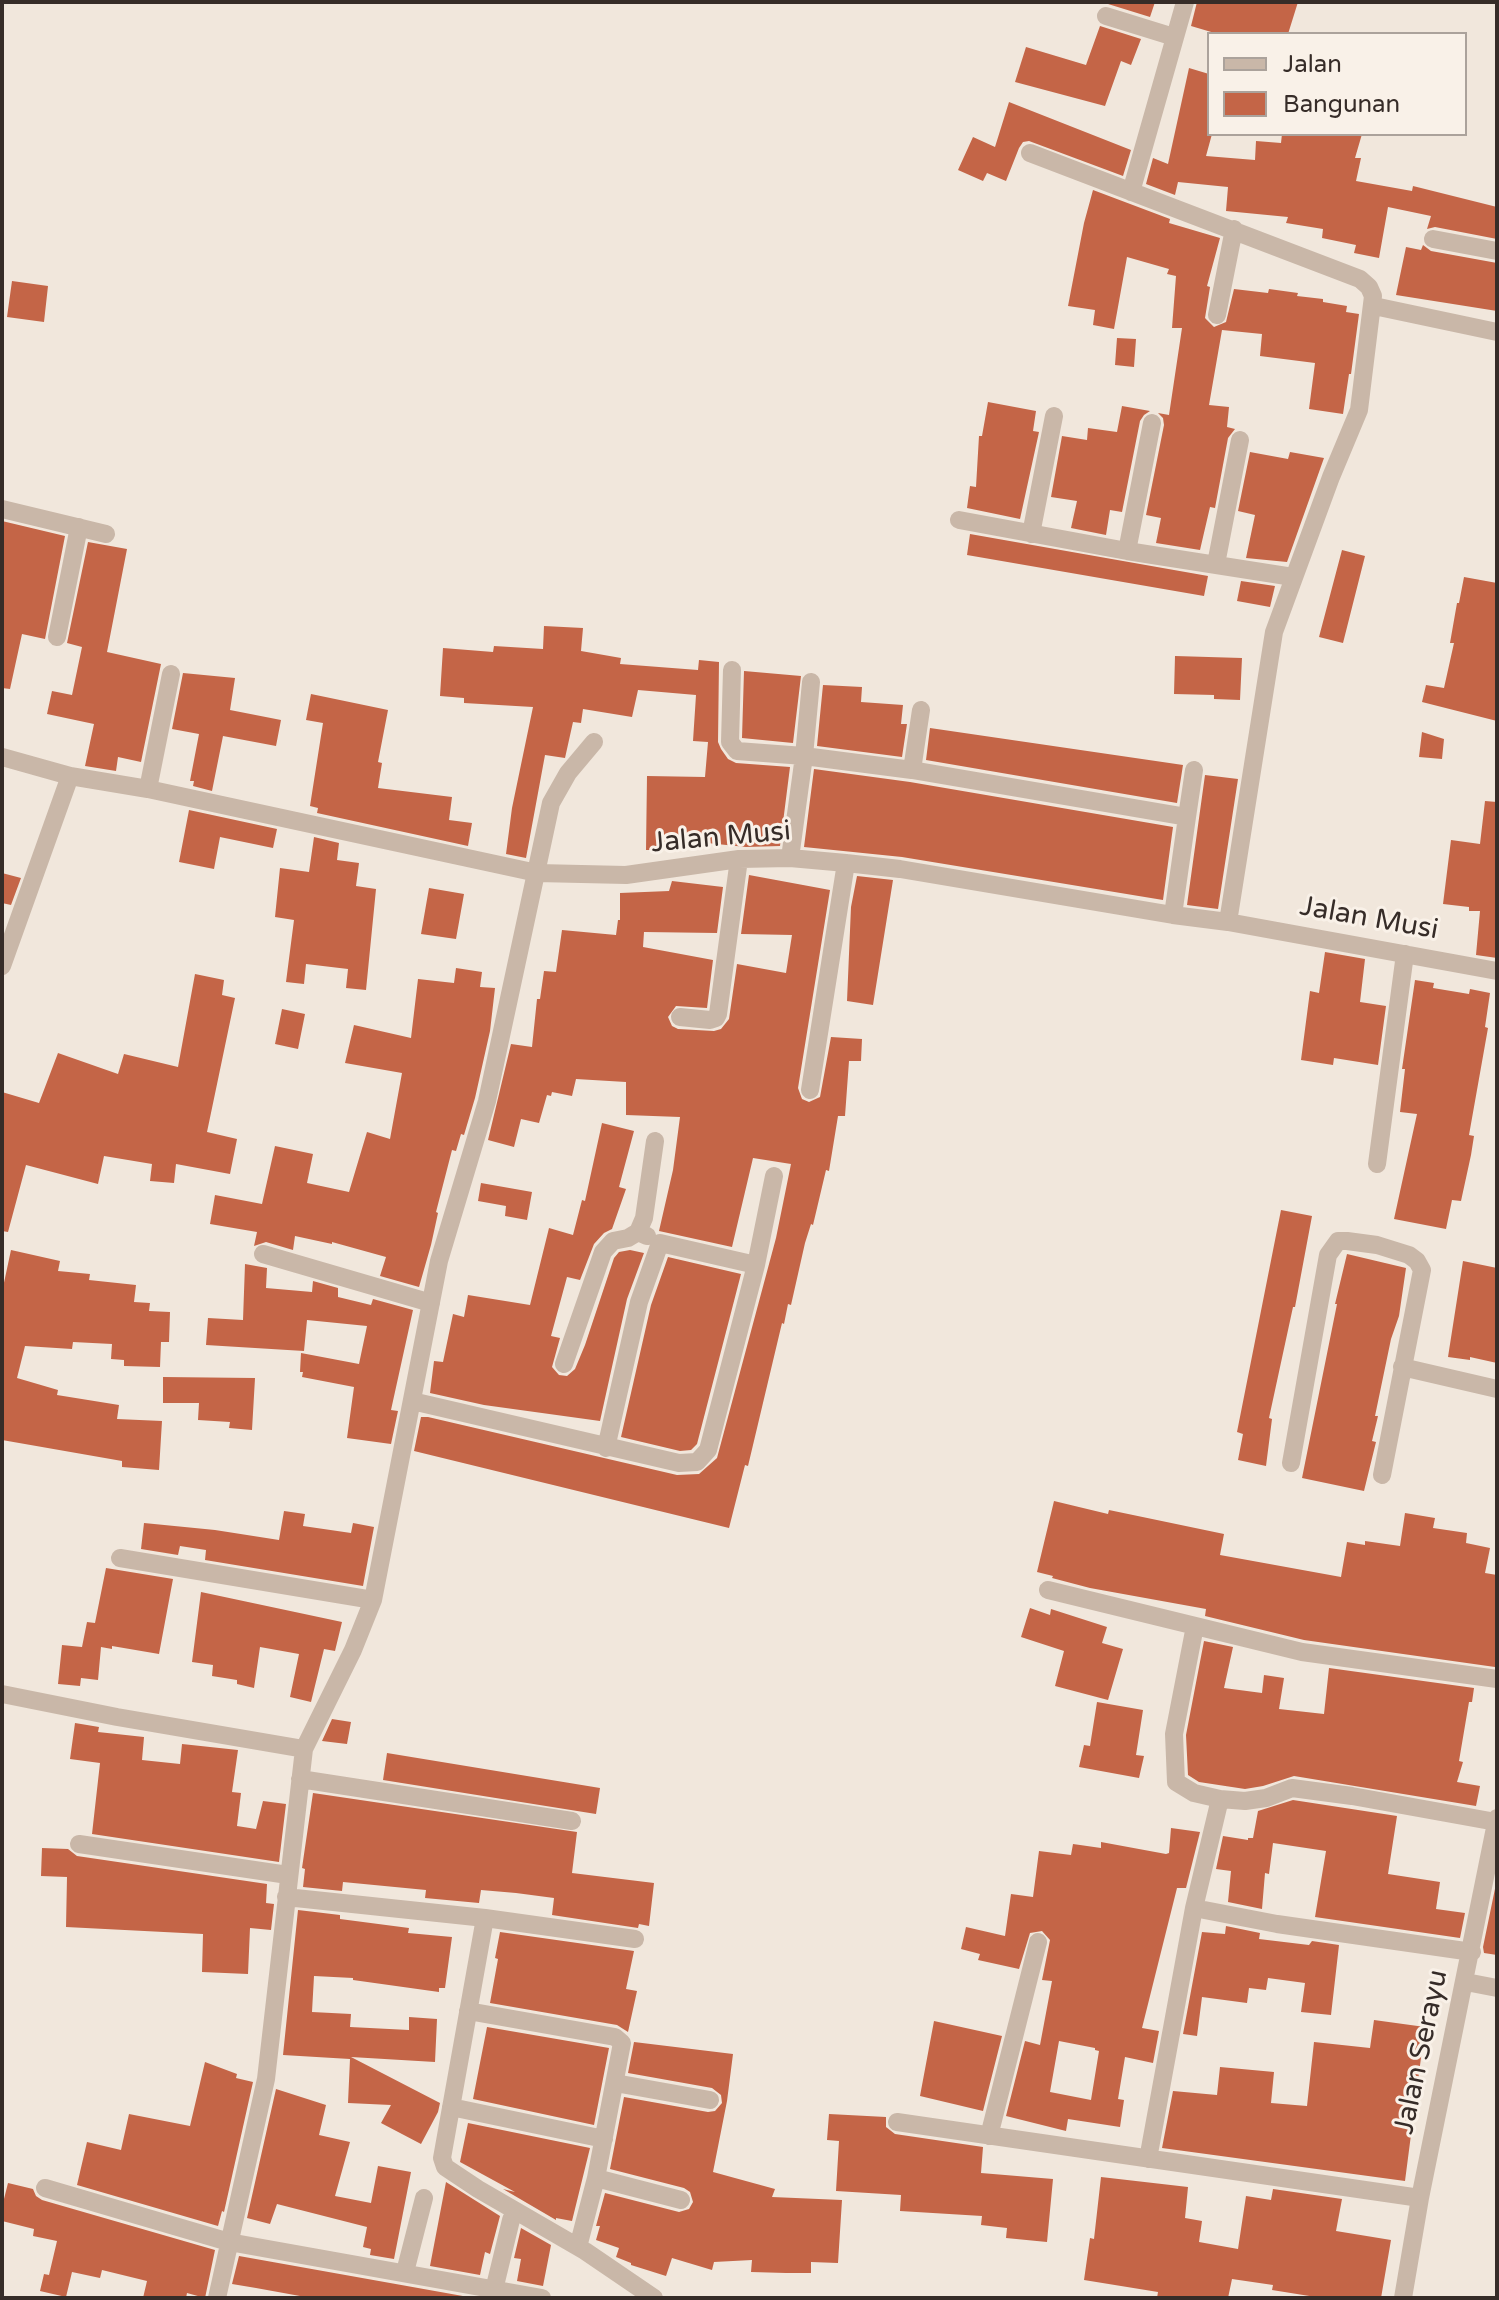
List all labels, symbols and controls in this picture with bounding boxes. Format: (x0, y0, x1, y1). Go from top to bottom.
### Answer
legend (1207, 32, 1467, 136)
text: Jalan (1283, 50, 1342, 79)
text: Bangunan (1283, 90, 1400, 119)
street label: Jalan Musi (650, 815, 792, 861)
street label: Jalan Musi (1297, 890, 1441, 948)
street label: Jalan Serayu (1388, 1967, 1456, 2137)

